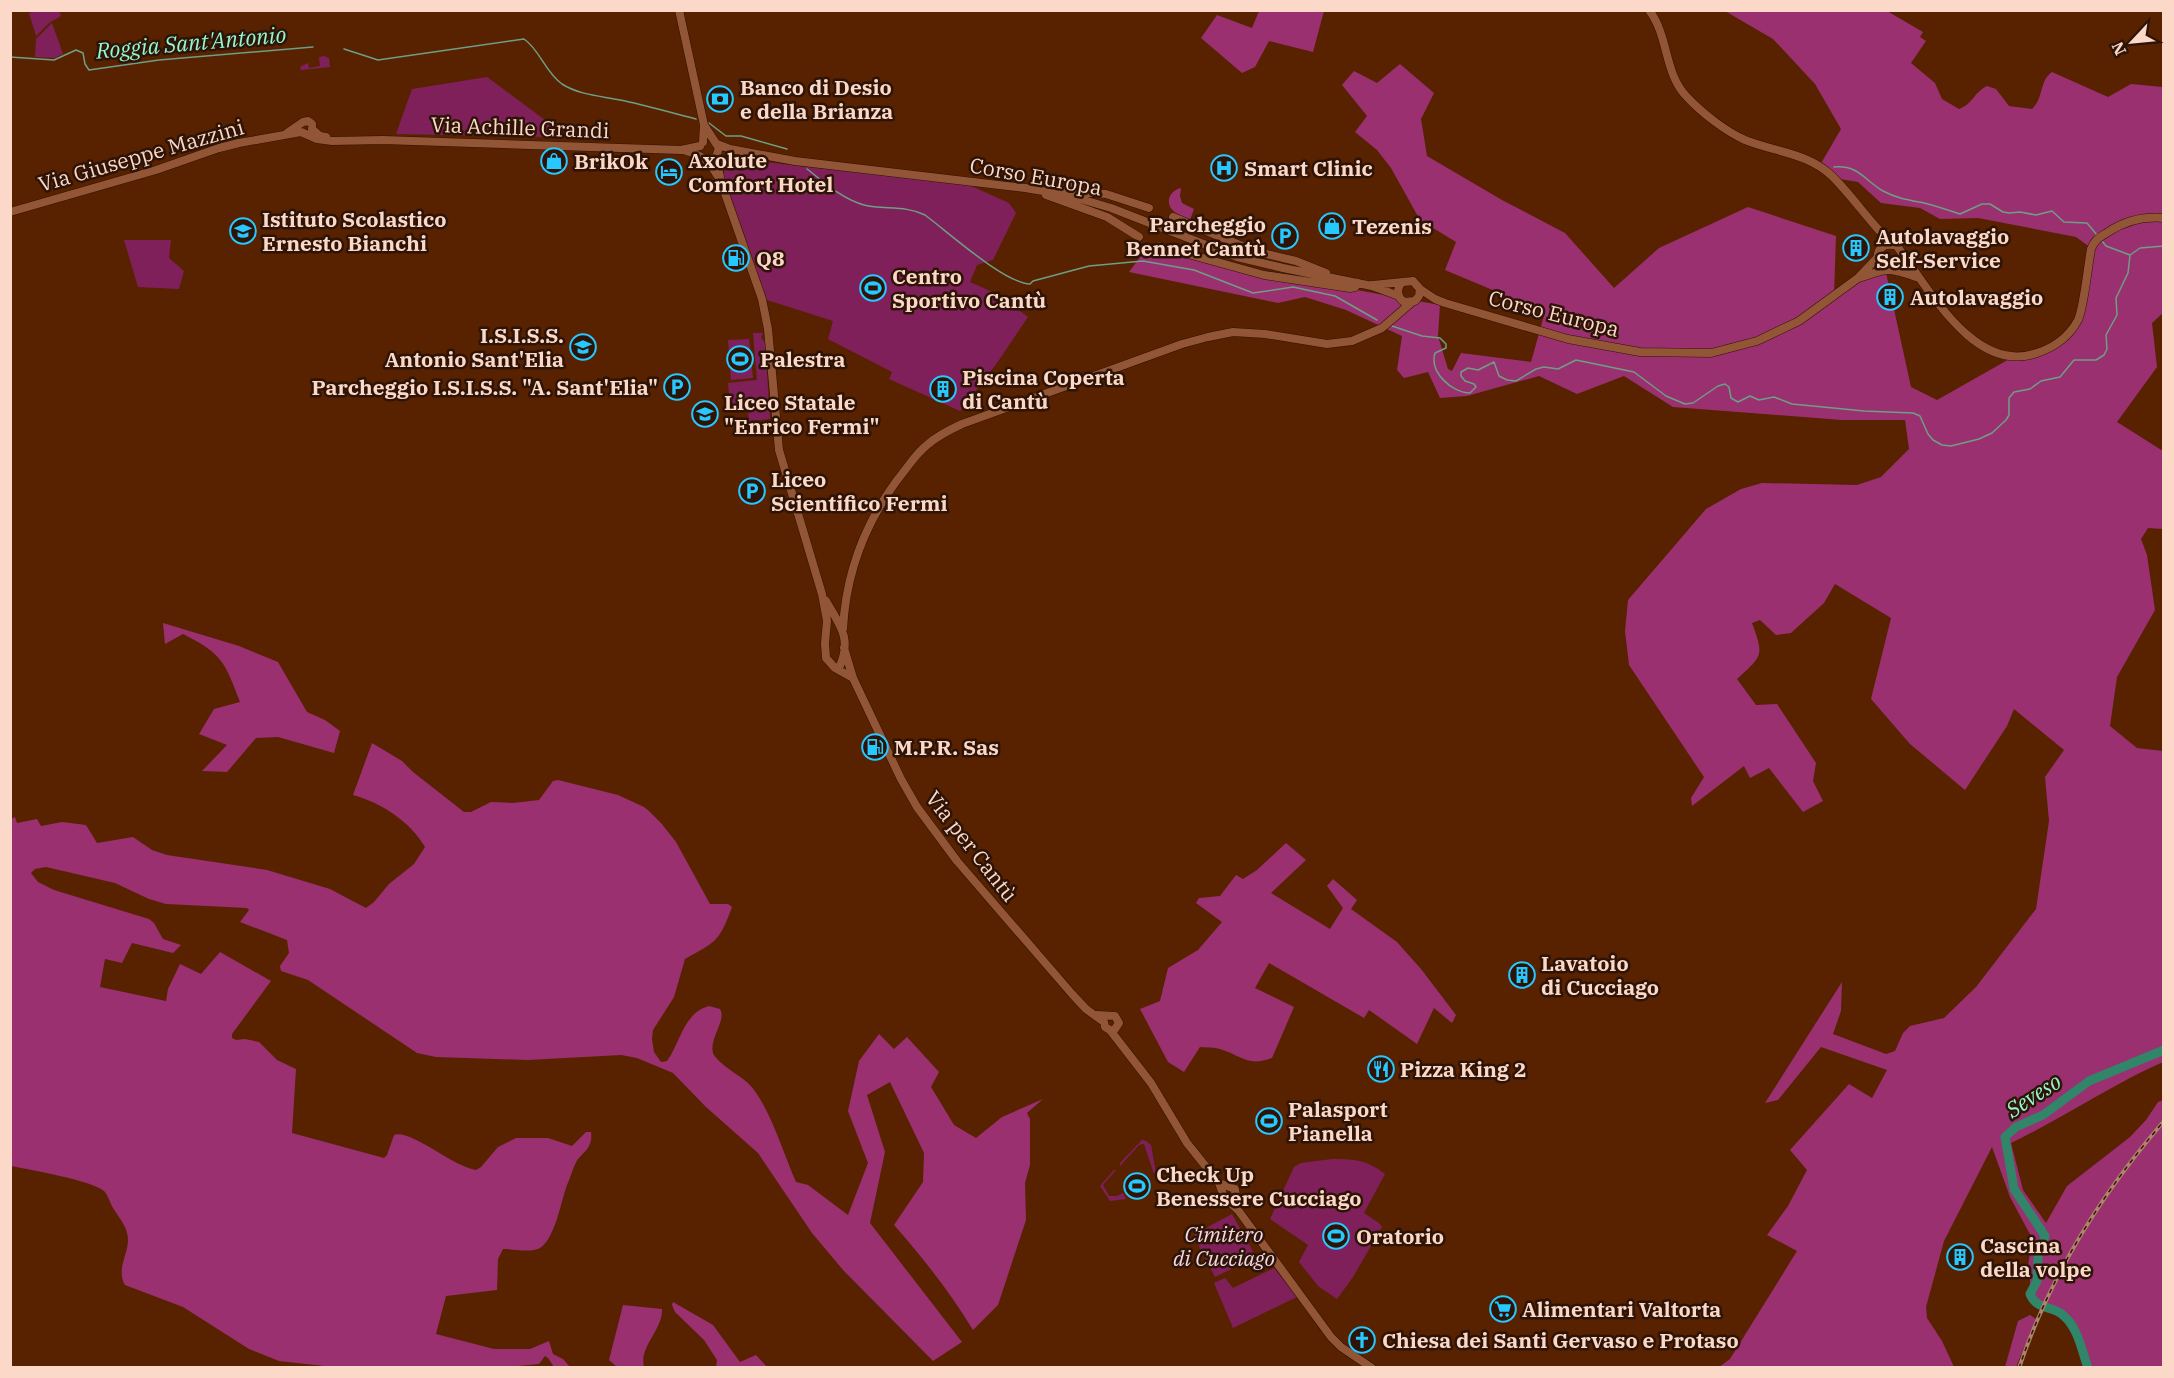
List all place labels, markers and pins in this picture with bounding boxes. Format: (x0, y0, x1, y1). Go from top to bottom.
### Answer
place label: Banco di Desio e della Brianza (740, 73, 893, 125)
bank icon: Banco di Desio e della Brianza (705, 84, 735, 114)
shop icon: BrikOk (539, 146, 569, 176)
place label: Axolute Comfort Hotel (688, 146, 833, 198)
place label: BrikOk (574, 147, 648, 175)
hospital icon: Smart Clinic (1209, 153, 1239, 183)
place label: Smart Clinic (1244, 154, 1373, 182)
hotel icon: Axolute Comfort Hotel (654, 157, 684, 187)
place label: Istituto Scolastico Ernesto Bianchi (262, 205, 446, 257)
place label: Parcheggio Bennet Cantù (1126, 210, 1266, 262)
shop icon: Tezenis (1317, 211, 1347, 241)
place label: Tezenis (1352, 212, 1432, 240)
school or university icon: Istituto Scolastico Ernesto Bianchi (228, 216, 258, 246)
parking icon: Parcheggio Bennet Cantù (1270, 221, 1300, 251)
place label: Autolavaggio Self-Service (1876, 222, 2009, 274)
building icon: Autolavaggio Self-Service (1841, 233, 1871, 263)
fuel station icon: Q8 (721, 243, 751, 273)
place label: Q8 (756, 244, 785, 272)
place label: Centro Sportivo Cantù (892, 262, 1047, 314)
sports icon: Centro Sportivo Cantù (858, 273, 888, 303)
building icon: Autolavaggio (1875, 282, 1905, 312)
place label: Autolavaggio (1910, 283, 2043, 311)
place label: I.S.I.S.S. Antonio Sant'Elia (385, 321, 564, 373)
school or university icon: I.S.I.S.S. Antonio Sant'Elia (568, 332, 598, 362)
sports icon: Palestra (725, 344, 755, 374)
place label: Palestra (760, 345, 845, 373)
place label: Piscina Coperta di Cantù (962, 363, 1125, 415)
parking icon: Parcheggio I.S.I.S.S. "A. Sant'Elia" (662, 372, 692, 402)
place label: Parcheggio I.S.I.S.S. "A. Sant'Elia" (311, 373, 658, 401)
building icon: Piscina Coperta di Cantù (928, 374, 958, 404)
place label: Liceo Statale "Enrico Fermi" (724, 388, 880, 440)
school or university icon: Liceo Statale "Enrico Fermi" (690, 399, 720, 429)
place label: Liceo Scientifico Fermi (771, 465, 947, 517)
parking icon: Liceo Scientifico Fermi (737, 476, 767, 506)
fuel station icon: M.P.R. Sas (860, 732, 890, 762)
place label: M.P.R. Sas (894, 733, 999, 761)
place label: Lavatoio di Cucciago (1541, 949, 1659, 1001)
building icon: Lavatoio di Cucciago (1507, 960, 1537, 990)
restaurant icon: Pizza King 2 (1366, 1054, 1396, 1084)
place label: Pizza King 2 (1400, 1055, 1526, 1083)
place label: Palasport Pianella (1288, 1095, 1388, 1147)
sports icon: Palasport Pianella (1254, 1106, 1284, 1136)
place label: Check Up Benessere Cucciago (1156, 1160, 1362, 1212)
sports icon: Check Up Benessere Cucciago (1122, 1171, 1152, 1201)
sports icon: Oratorio (1321, 1221, 1351, 1251)
place label: Oratorio (1356, 1222, 1444, 1250)
place label: Cascina della volpe (1980, 1231, 2092, 1283)
building icon: Cascina della volpe (1945, 1242, 1975, 1272)
supermarket icon: Alimentari Valtorta (1488, 1294, 1518, 1324)
place label: Alimentari Valtorta (1522, 1295, 1721, 1323)
church icon: Chiesa dei Santi Gervaso e Protaso (1347, 1325, 1377, 1355)
place label: Chiesa dei Santi Gervaso e Protaso (1382, 1326, 1739, 1354)

